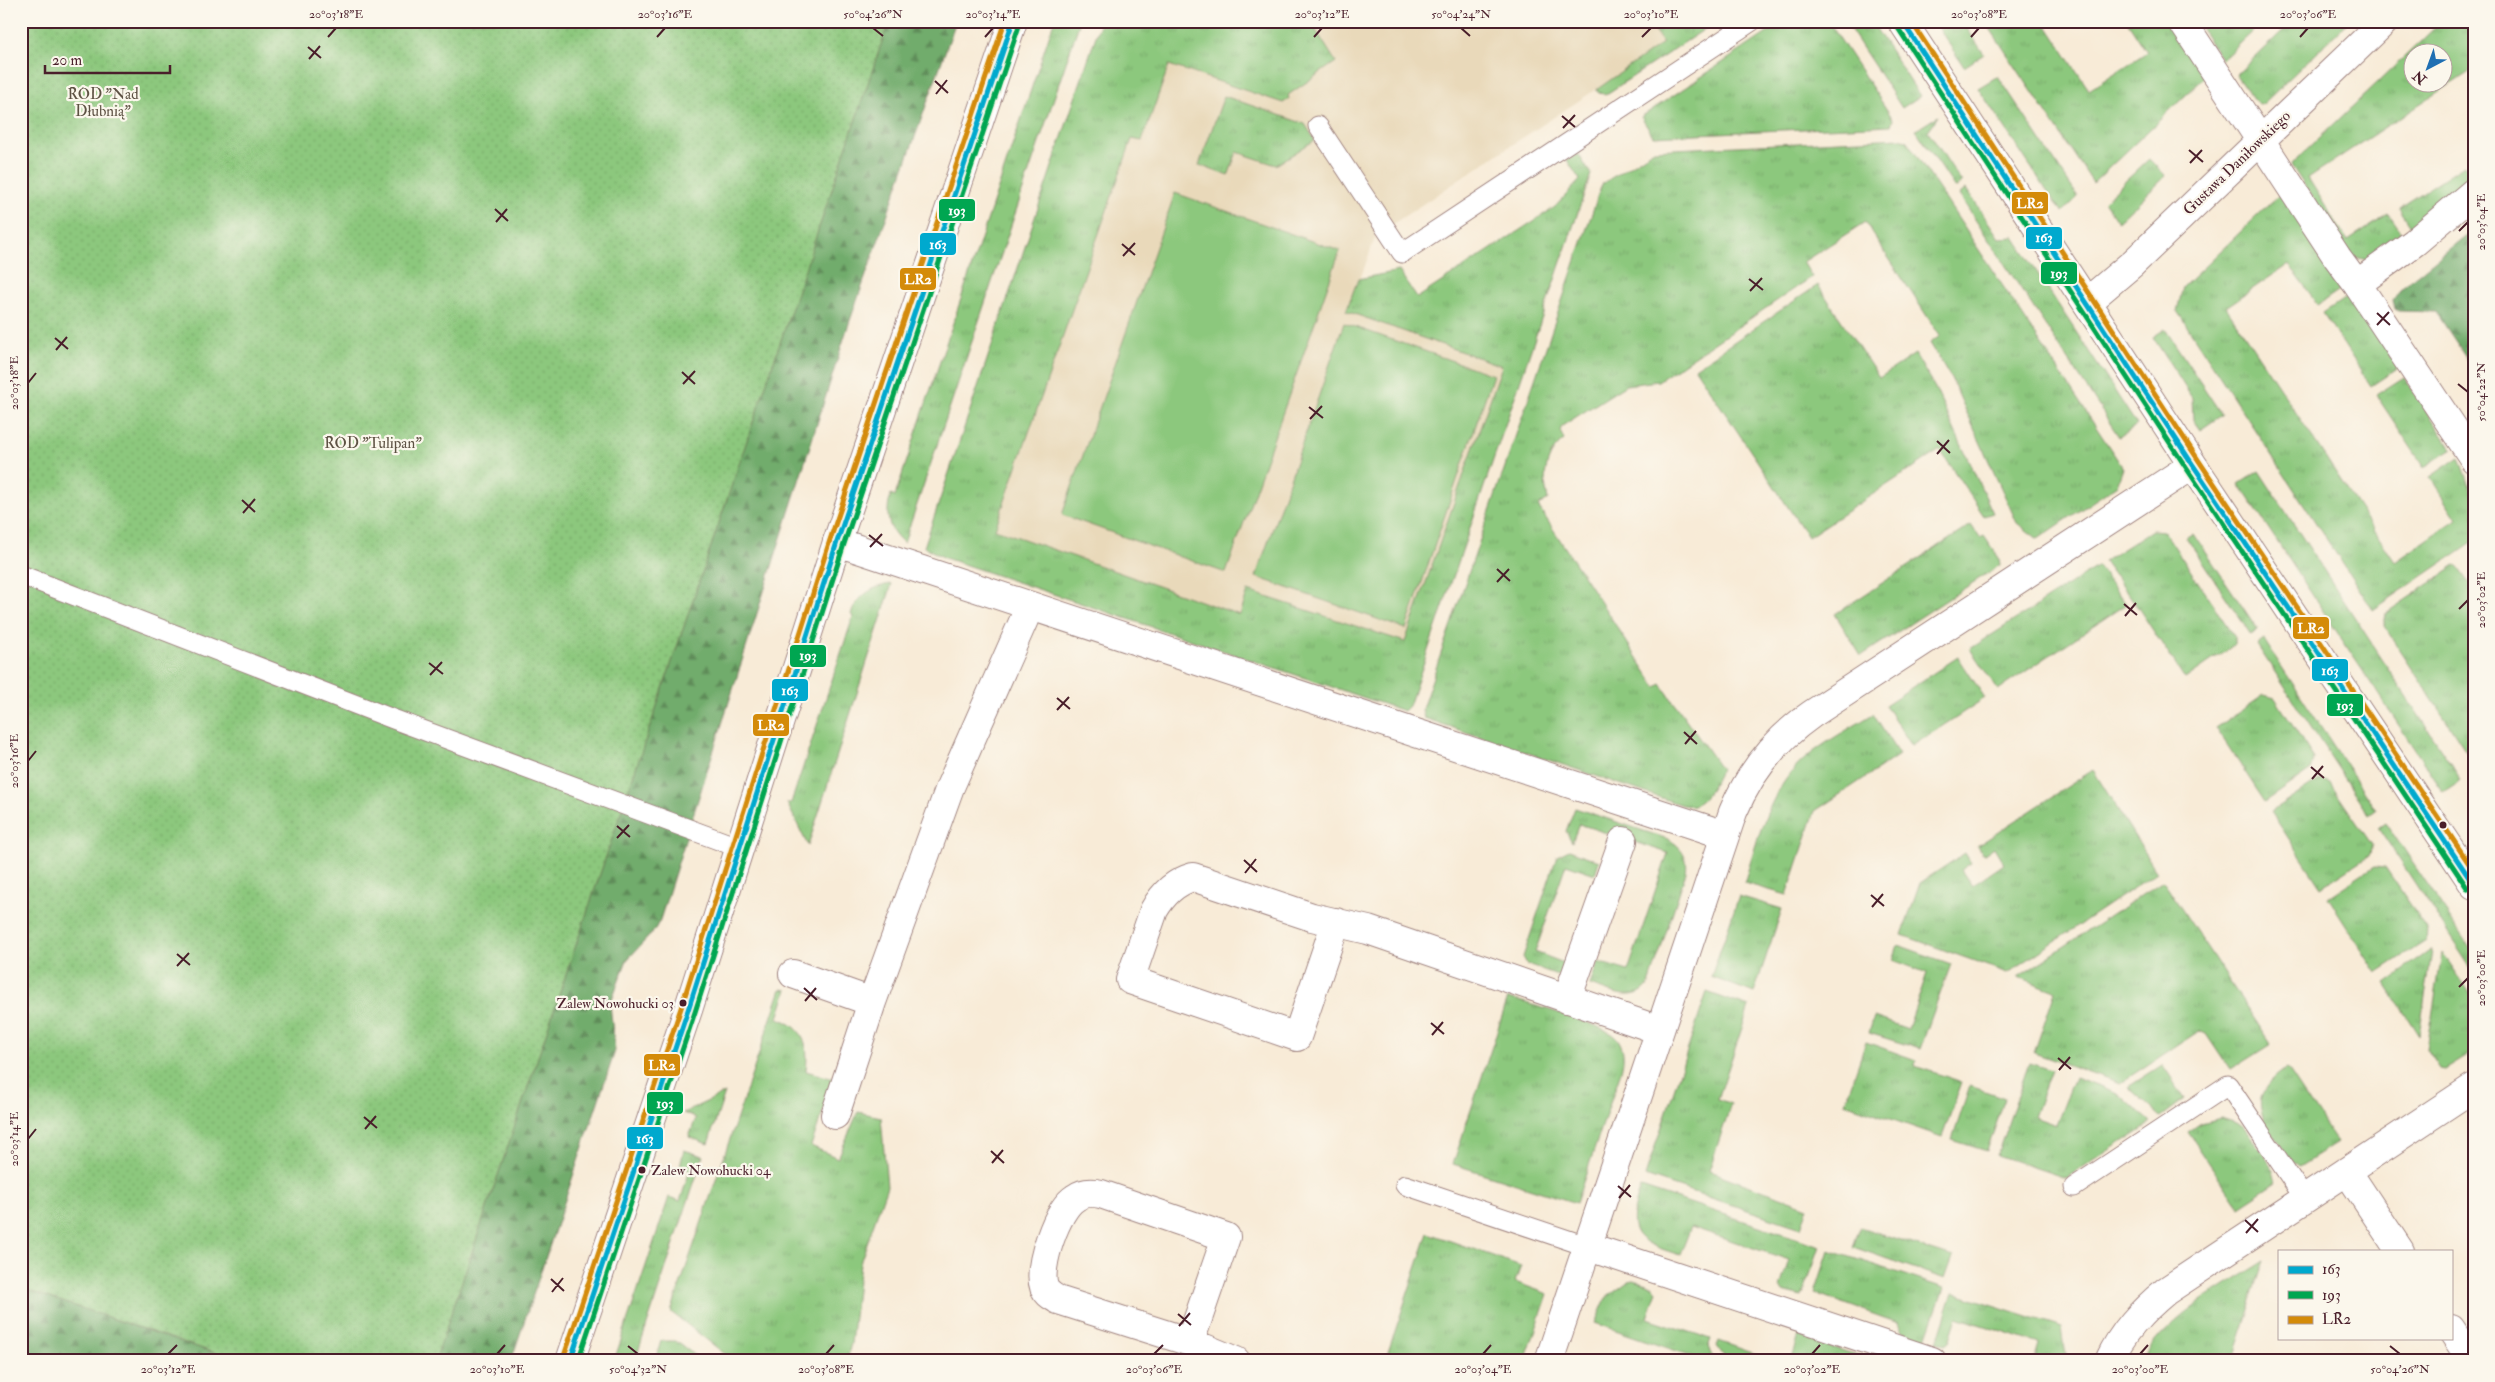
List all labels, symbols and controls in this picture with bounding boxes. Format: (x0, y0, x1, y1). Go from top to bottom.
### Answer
text: 20°03'18"E (309, 7, 363, 22)
text: 20°03'16"E (638, 7, 693, 22)
text: 50°04'26"N (843, 7, 903, 22)
text: 20°03'14"E (966, 7, 1021, 22)
text: 20°03'12"E (1295, 7, 1350, 22)
text: 50°04'24"N (1431, 7, 1491, 22)
text: 20°03'10"E (1624, 7, 1679, 22)
text: 20°03'08"E (1951, 7, 2007, 22)
text: 20°03'06"E (2280, 7, 2337, 22)
scale bar (45, 42, 170, 74)
north arrow (2402, 42, 2452, 92)
text: 20 m (52, 51, 82, 70)
text: N (2409, 67, 2431, 89)
park label: ROD "Nad Dłubnią" (67, 85, 139, 121)
street label: Gustawa Daniłowskiego (2179, 107, 2295, 219)
line badge: LR2 (2011, 191, 2049, 215)
text: 20°03'04"E (2474, 193, 2489, 250)
text: LR2 (2016, 195, 2044, 212)
line badge: 193 (938, 198, 976, 222)
text: 193 (948, 202, 966, 219)
line badge: 163 (2025, 226, 2063, 250)
text: 163 (2035, 229, 2053, 246)
line badge: 163 (919, 232, 957, 256)
text: 163 (929, 236, 947, 253)
line badge: 193 (2040, 261, 2078, 285)
text: 193 (2050, 265, 2068, 282)
line badge: LR2 (899, 267, 937, 291)
text: LR2 (904, 271, 932, 288)
text: 20°03'18"E (7, 356, 22, 410)
text: 50°04'22"N (2474, 362, 2489, 422)
park label: ROD "Tulipan" (324, 434, 422, 454)
text: 20°03'02"E (2474, 571, 2489, 628)
line badge: LR2 (2292, 616, 2330, 640)
text: LR2 (2297, 620, 2325, 637)
line badge: 193 (789, 644, 827, 668)
text: 193 (799, 647, 817, 664)
line badge: 163 (2311, 658, 2349, 682)
text: 163 (2321, 662, 2339, 679)
line badge: 163 (771, 678, 809, 702)
text: 163 (781, 682, 799, 699)
line badge: 193 (2326, 693, 2364, 717)
text: 193 (2336, 697, 2354, 714)
line badge: LR2 (752, 713, 790, 737)
text: LR2 (757, 717, 785, 734)
text: 20°03'16"E (7, 733, 22, 788)
unlabelled marker (2438, 820, 2448, 830)
text: 20°03'00"E (2474, 949, 2489, 1006)
place label: Zalew Nowohucki 03 (557, 995, 674, 1012)
marker: Zalew Nowohucki 03 (678, 998, 688, 1008)
line badge: LR2 (643, 1053, 681, 1077)
text: LR2 (648, 1057, 676, 1074)
line badge: 193 (646, 1091, 684, 1115)
text: 193 (656, 1095, 674, 1112)
text: 20°03'14"E (7, 1111, 22, 1166)
line badge: 163 (626, 1126, 664, 1150)
text: 163 (636, 1130, 654, 1147)
place label: Zalew Nowohucki 04 (651, 1162, 772, 1179)
marker: Zalew Nowohucki 04 (637, 1165, 647, 1175)
legend (2278, 1250, 2452, 1340)
text: 163 (2322, 1260, 2341, 1279)
text: 193 (2322, 1286, 2341, 1305)
text: LR2 (2322, 1310, 2352, 1329)
text: 20°03'12"E (141, 1362, 196, 1377)
text: 20°03'10"E (470, 1362, 525, 1377)
text: 50°04'32"N (609, 1362, 667, 1377)
text: 20°03'08"E (798, 1362, 854, 1377)
text: 20°03'06"E (1126, 1362, 1183, 1377)
text: 20°03'04"E (1455, 1362, 1512, 1377)
text: 20°03'02"E (1784, 1362, 1841, 1377)
text: 20°03'00"E (2112, 1362, 2169, 1377)
text: 50°04'26"N (2370, 1362, 2430, 1377)

